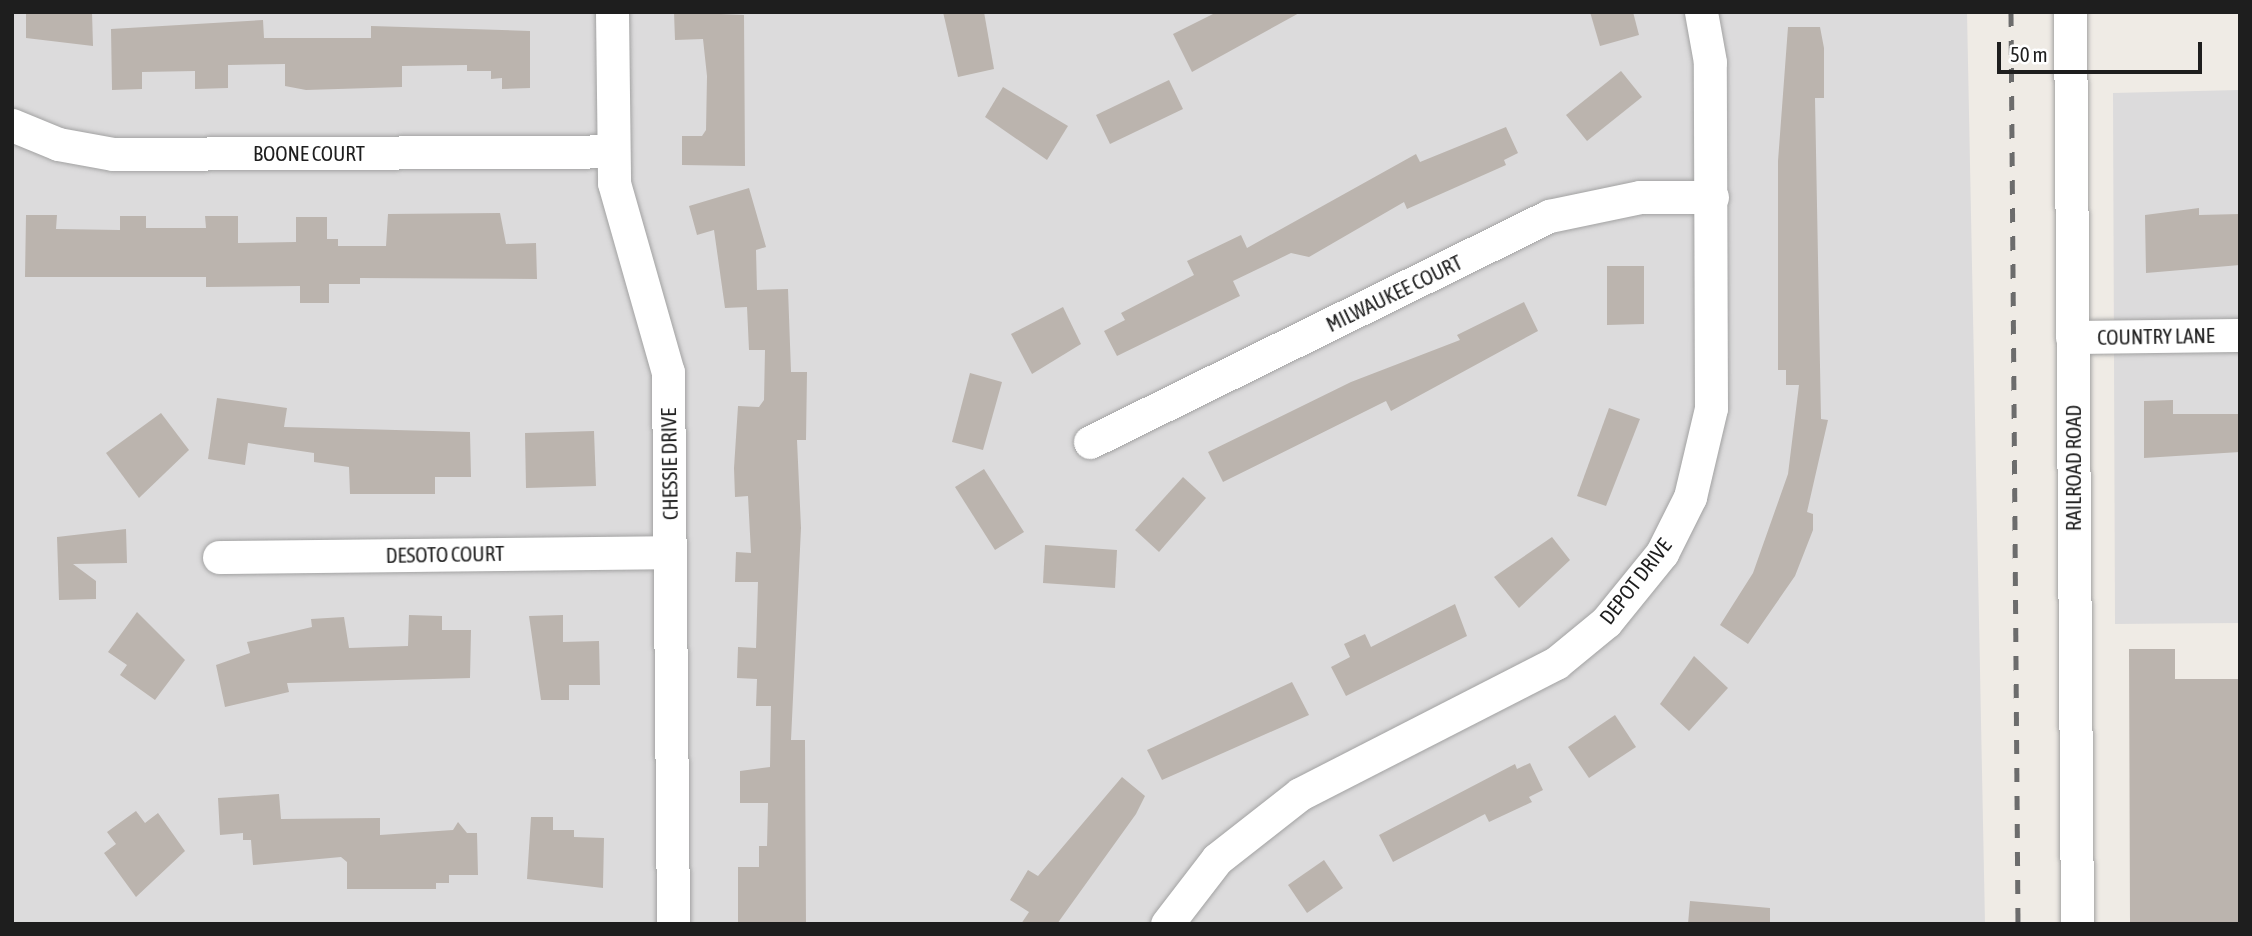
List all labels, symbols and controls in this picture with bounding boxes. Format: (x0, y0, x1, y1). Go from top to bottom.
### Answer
scale bar (2000, 28, 2205, 72)
text: 50 m (2010, 42, 2048, 66)
street label: BOONE COURT (253, 140, 365, 166)
street label: MILWAUKEE COURT (1322, 249, 1466, 337)
street label: COUNTRY LANE (2097, 322, 2215, 350)
street label: RAILROAD ROAD (2060, 405, 2086, 531)
street label: CHESSIE DRIVE (655, 408, 683, 520)
street label: DEPOT DRIVE (1594, 533, 1676, 629)
street label: DESOTO COURT (385, 540, 505, 568)

